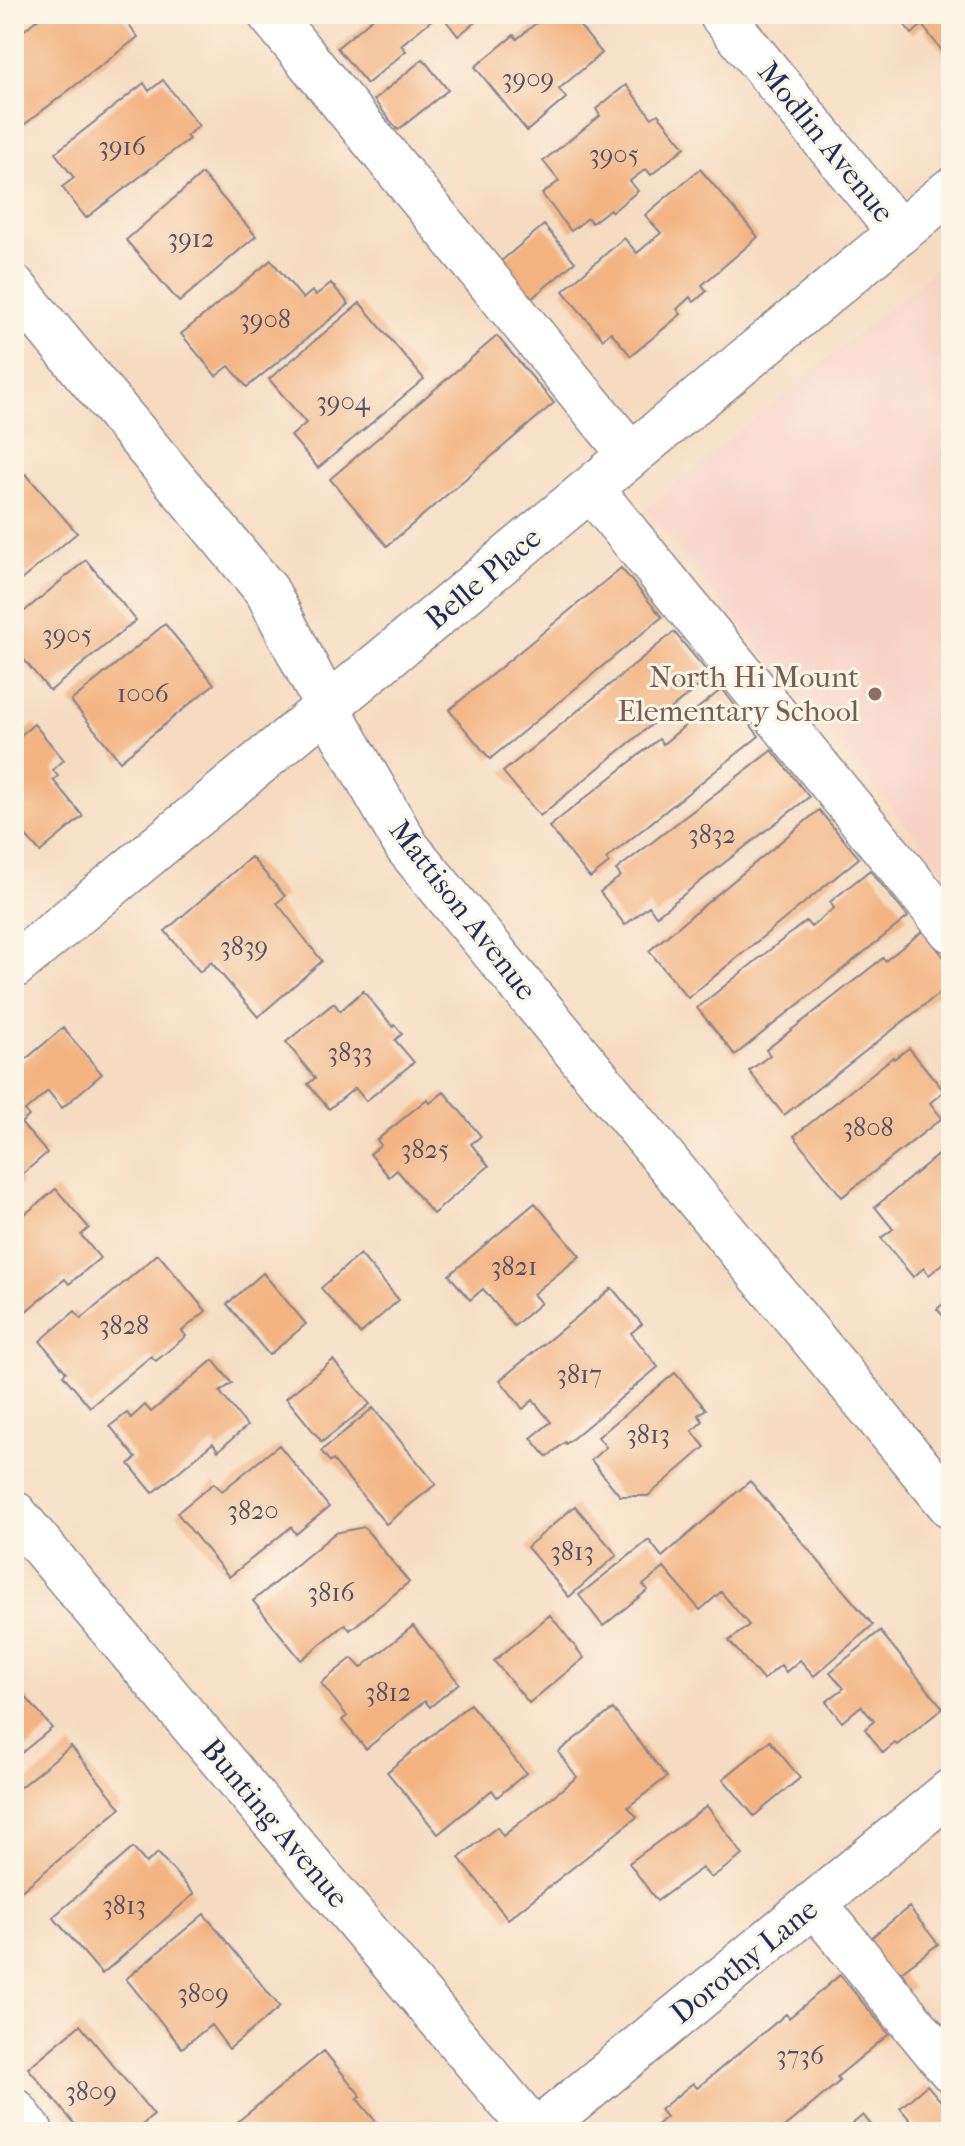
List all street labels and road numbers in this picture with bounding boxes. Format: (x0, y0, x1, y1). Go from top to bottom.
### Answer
street label: Modlin Avenue (750, 55, 901, 230)
street label: Belle Place (418, 520, 548, 637)
street label: Mattison Avenue (382, 813, 544, 1007)
street label: Bunting Avenue (194, 1732, 356, 1915)
street label: Dorothy Lane (664, 1891, 825, 2031)

